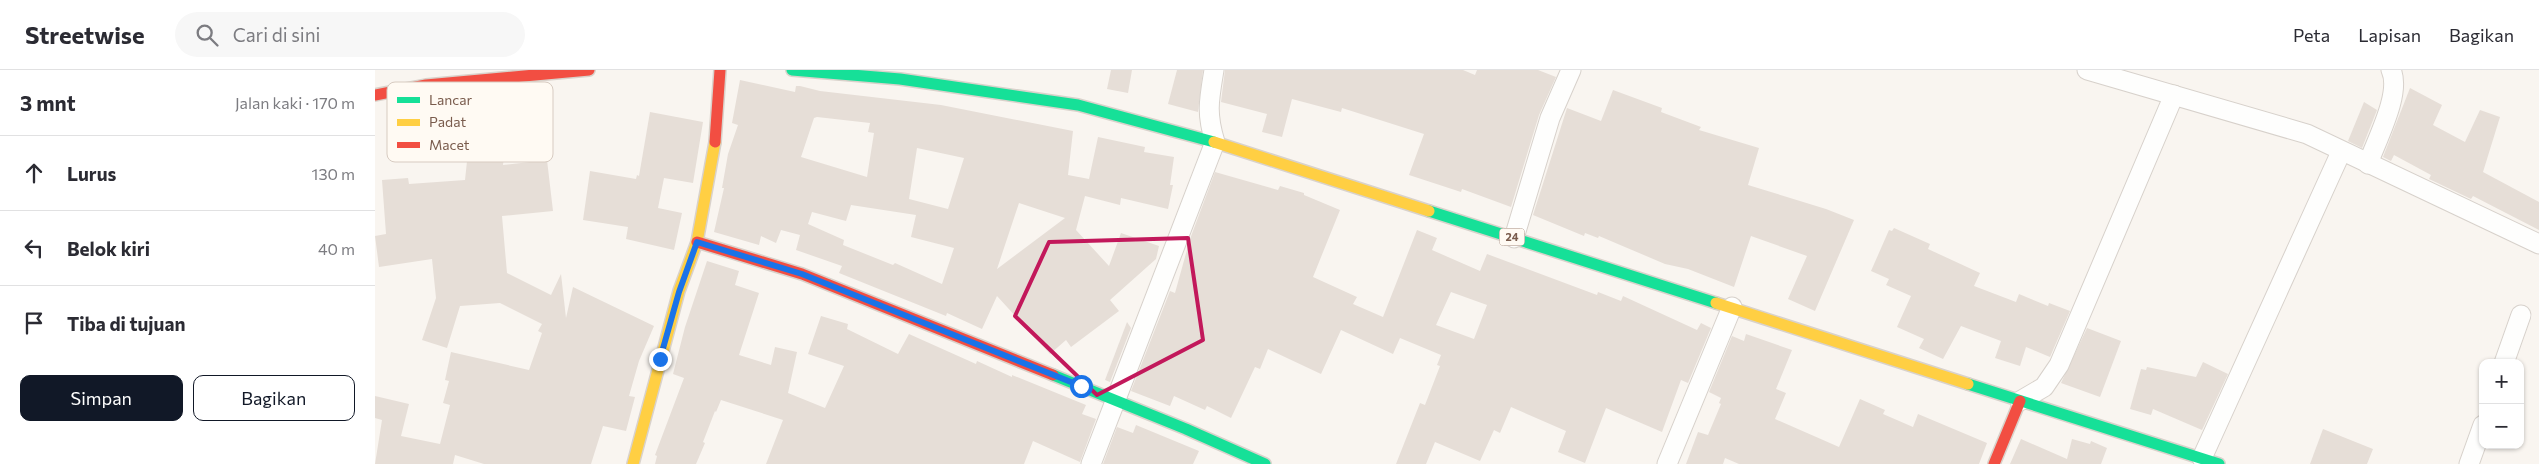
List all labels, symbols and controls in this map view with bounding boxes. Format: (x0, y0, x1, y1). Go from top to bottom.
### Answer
search box (175, 12, 525, 57)
text: Streetwise (25, 20, 145, 49)
icon: search (193, 21, 221, 49)
text: Cari di sini (233, 23, 321, 46)
text: Peta (2293, 24, 2330, 46)
text: Lapisan (2358, 24, 2421, 46)
text: Bagikan (2449, 24, 2514, 46)
legend (387, 82, 553, 162)
text: 3 mnt (20, 90, 76, 115)
text: Lancar (429, 91, 473, 108)
text: Jalan kaki · 170 m (235, 93, 355, 112)
text: Padat (429, 113, 467, 130)
text: Macet (429, 136, 470, 153)
icon: ahead (20, 159, 48, 187)
text: Lurus (67, 162, 116, 185)
text: 130 m (312, 164, 355, 183)
road number: 24 (1499, 228, 1525, 246)
icon: left (20, 234, 48, 262)
text: Belok kiri (67, 237, 150, 260)
text: 40 m (318, 239, 355, 258)
icon: arrive (20, 309, 48, 337)
text: Tiba di tujuan (67, 312, 185, 335)
route end (649, 348, 672, 371)
map controls (2479, 359, 2524, 449)
button: + (2479, 359, 2524, 404)
button: Simpan (20, 375, 183, 421)
button: Bagikan (193, 375, 355, 421)
route start (1070, 375, 1093, 398)
button: − (2479, 404, 2524, 449)

